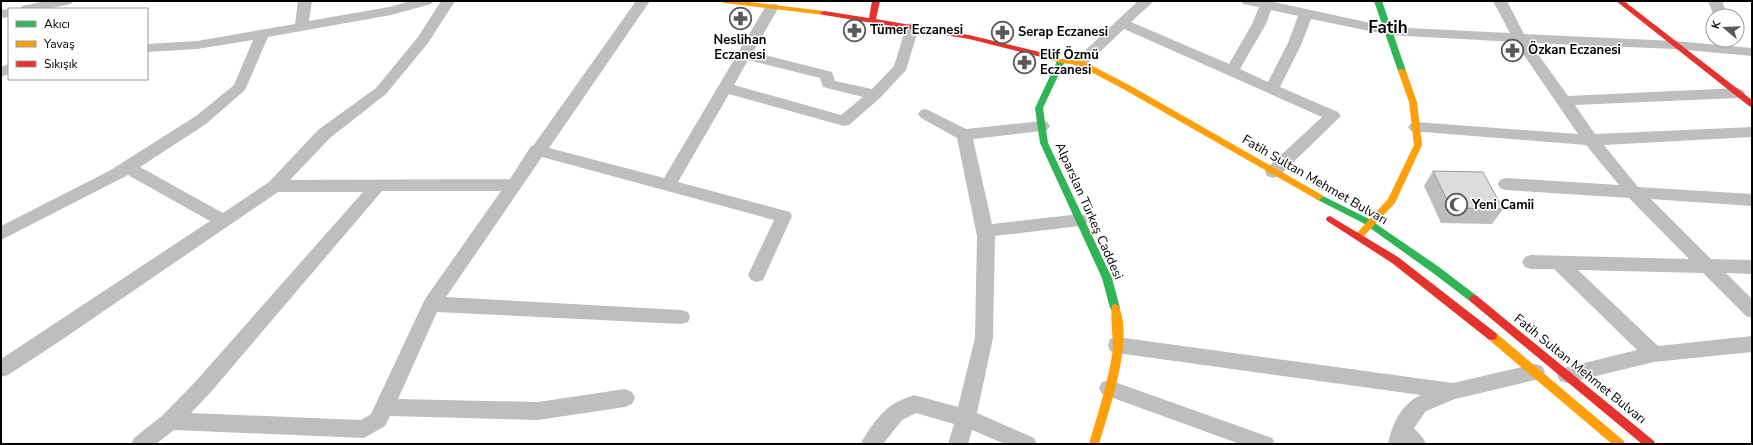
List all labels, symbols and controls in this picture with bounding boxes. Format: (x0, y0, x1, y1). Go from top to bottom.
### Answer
pharmacy icon: Neslihan Eczanesi (727, 5, 753, 31)
legend (8, 8, 148, 80)
north arrow (1705, 8, 1745, 48)
text: Akıcı (44, 16, 70, 32)
district label: Fatih (1368, 16, 1408, 39)
pharmacy icon: Tümer Eczanesi (842, 17, 868, 43)
text: K (1708, 18, 1725, 31)
pharmacy icon: Serap Eczanesi (990, 19, 1016, 45)
place label: Tümer Eczanesi (870, 21, 963, 39)
place label: Serap Eczanesi (1018, 23, 1108, 41)
place label: Neslihan Eczanesi (714, 31, 766, 64)
text: Yavaş (43, 36, 75, 52)
pharmacy icon: Özkan Eczanesi (1500, 37, 1526, 63)
place label: Özkan Eczanesi (1528, 41, 1621, 59)
place label: Elif Özmü Eczanesi (1040, 46, 1099, 79)
pharmacy icon: Elif Özmü Eczanesi (1011, 49, 1037, 75)
text: Sıkışık (44, 56, 79, 72)
street label: Fatih Sultan Mehmet Bulvarı (1239, 131, 1391, 229)
street label: Alparslan Türkeş Caddesi (1051, 139, 1127, 283)
mosque icon: Yeni Camii (1444, 192, 1470, 218)
place label: Yeni Camii (1471, 196, 1534, 214)
street label: Fatih Sultan Mehmet Bulvarı (1510, 310, 1650, 428)

